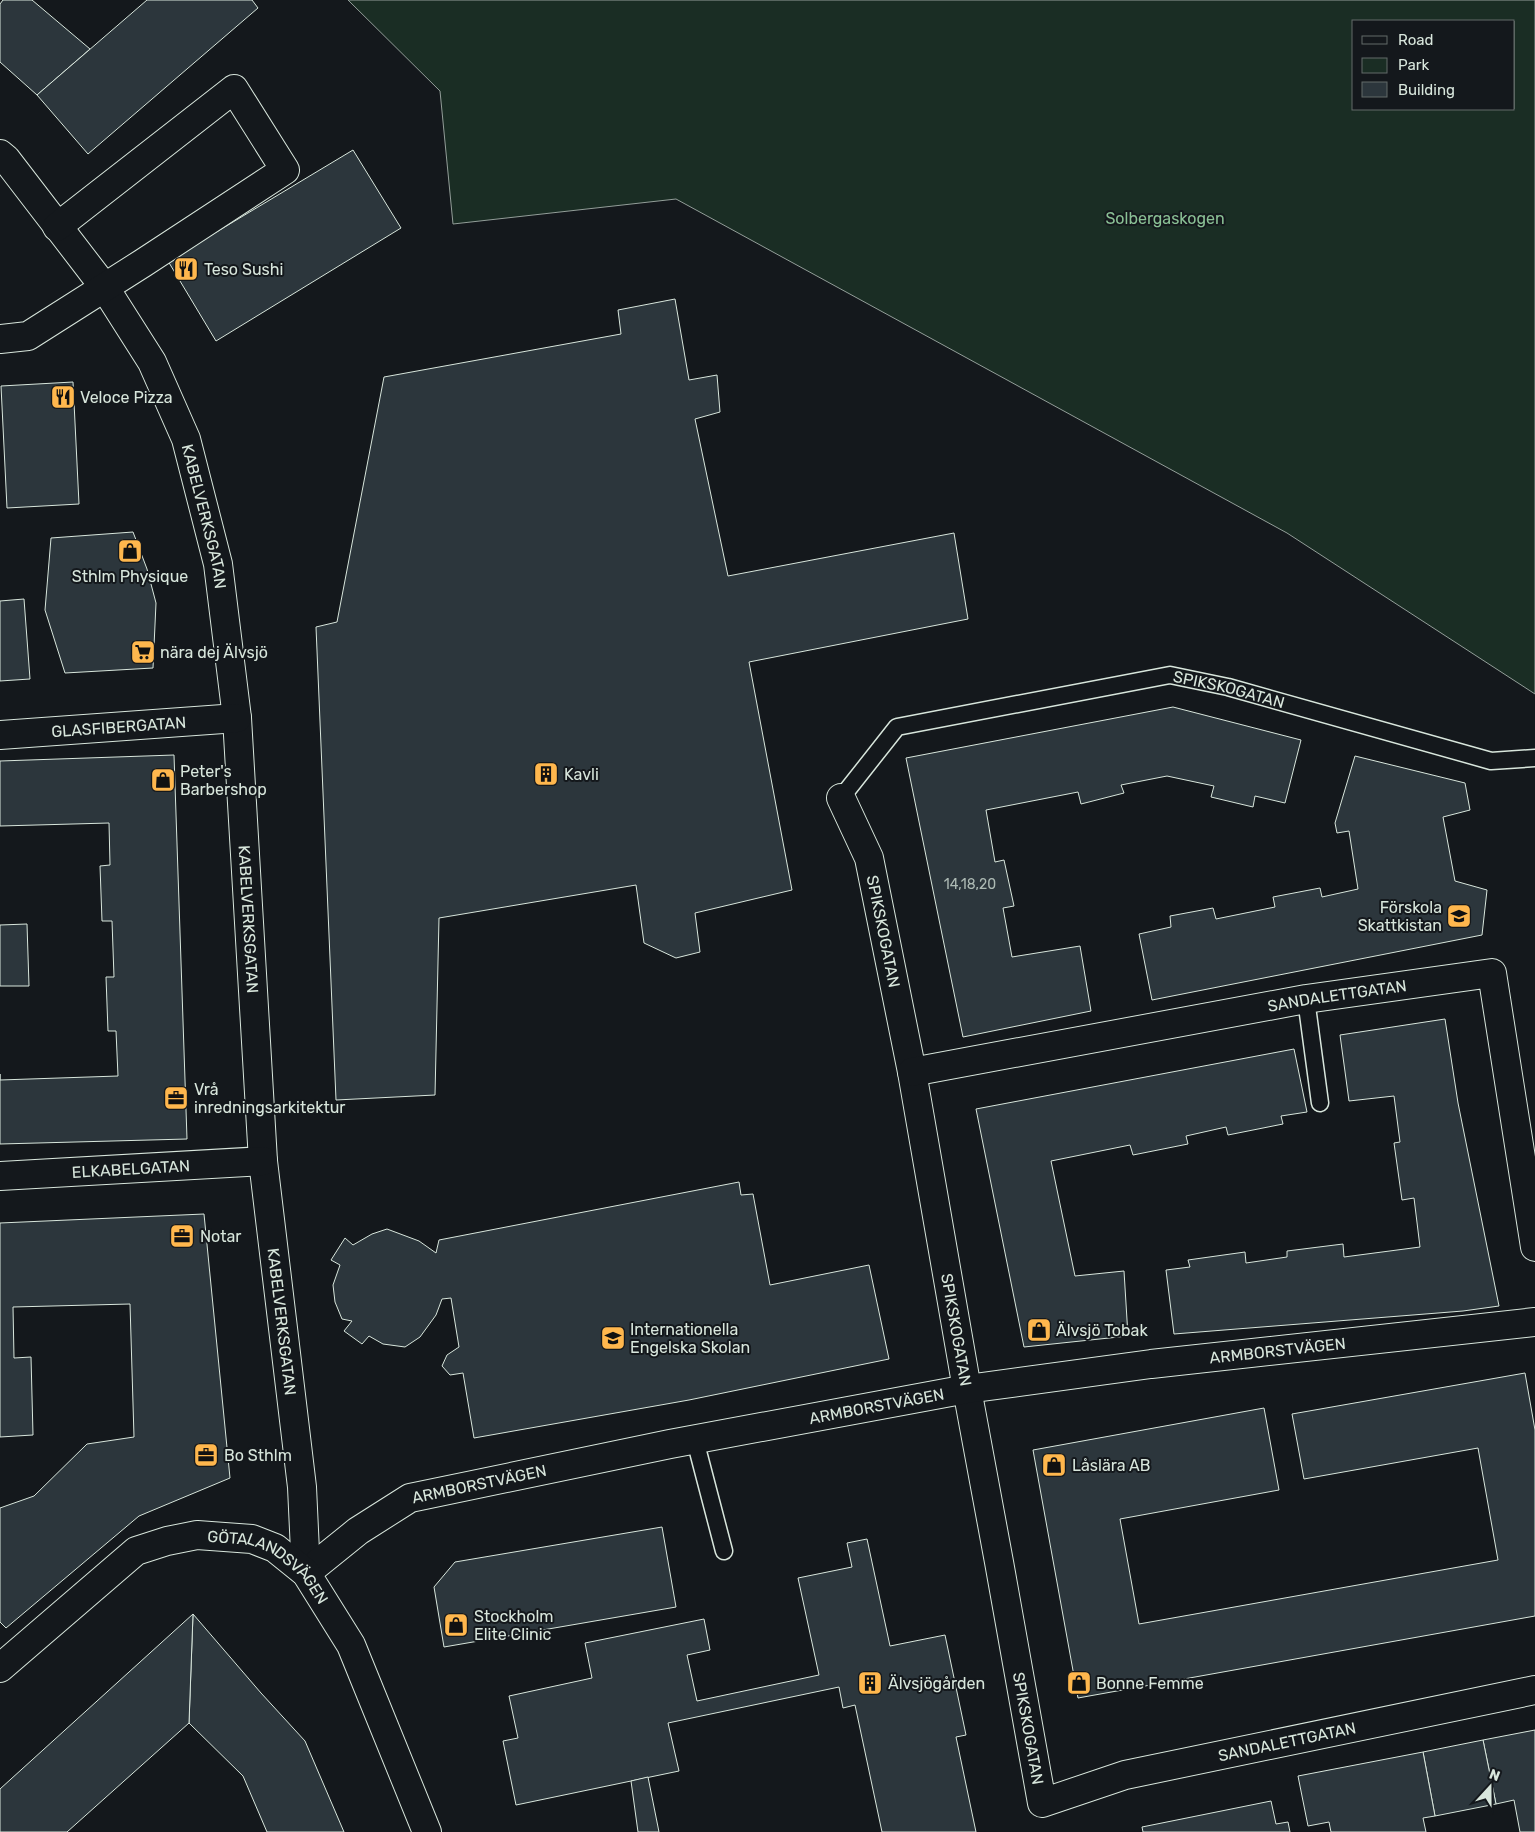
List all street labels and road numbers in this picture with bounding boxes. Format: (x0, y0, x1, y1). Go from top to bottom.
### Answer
street label: KABELVERKSGATAN (178, 442, 230, 590)
street label: SPIKSKOGATAN (1172, 666, 1287, 712)
street label: GLASFIBERGATAN (51, 712, 187, 741)
street label: KABELVERKSGATAN (235, 845, 263, 994)
street label: SPIKSKOGATAN (863, 874, 904, 989)
street label: SANDALETTGATAN (1266, 976, 1408, 1015)
street label: ELKABELGATAN (71, 1156, 190, 1181)
street label: KABELVERKSGATAN (264, 1247, 300, 1396)
street label: SPIKSKOGATAN (938, 1272, 976, 1387)
street label: ARMBORSTVÄGEN (1208, 1333, 1347, 1367)
street label: ARMBORSTVÄGEN (807, 1384, 946, 1428)
street label: ARMBORSTVÄGEN (410, 1460, 548, 1507)
street label: GÖTALANDSVÄGEN (207, 1526, 332, 1607)
street label: SPIKSKOGATAN (1009, 1670, 1048, 1786)
street label: SANDALETTGATAN (1216, 1718, 1358, 1765)

